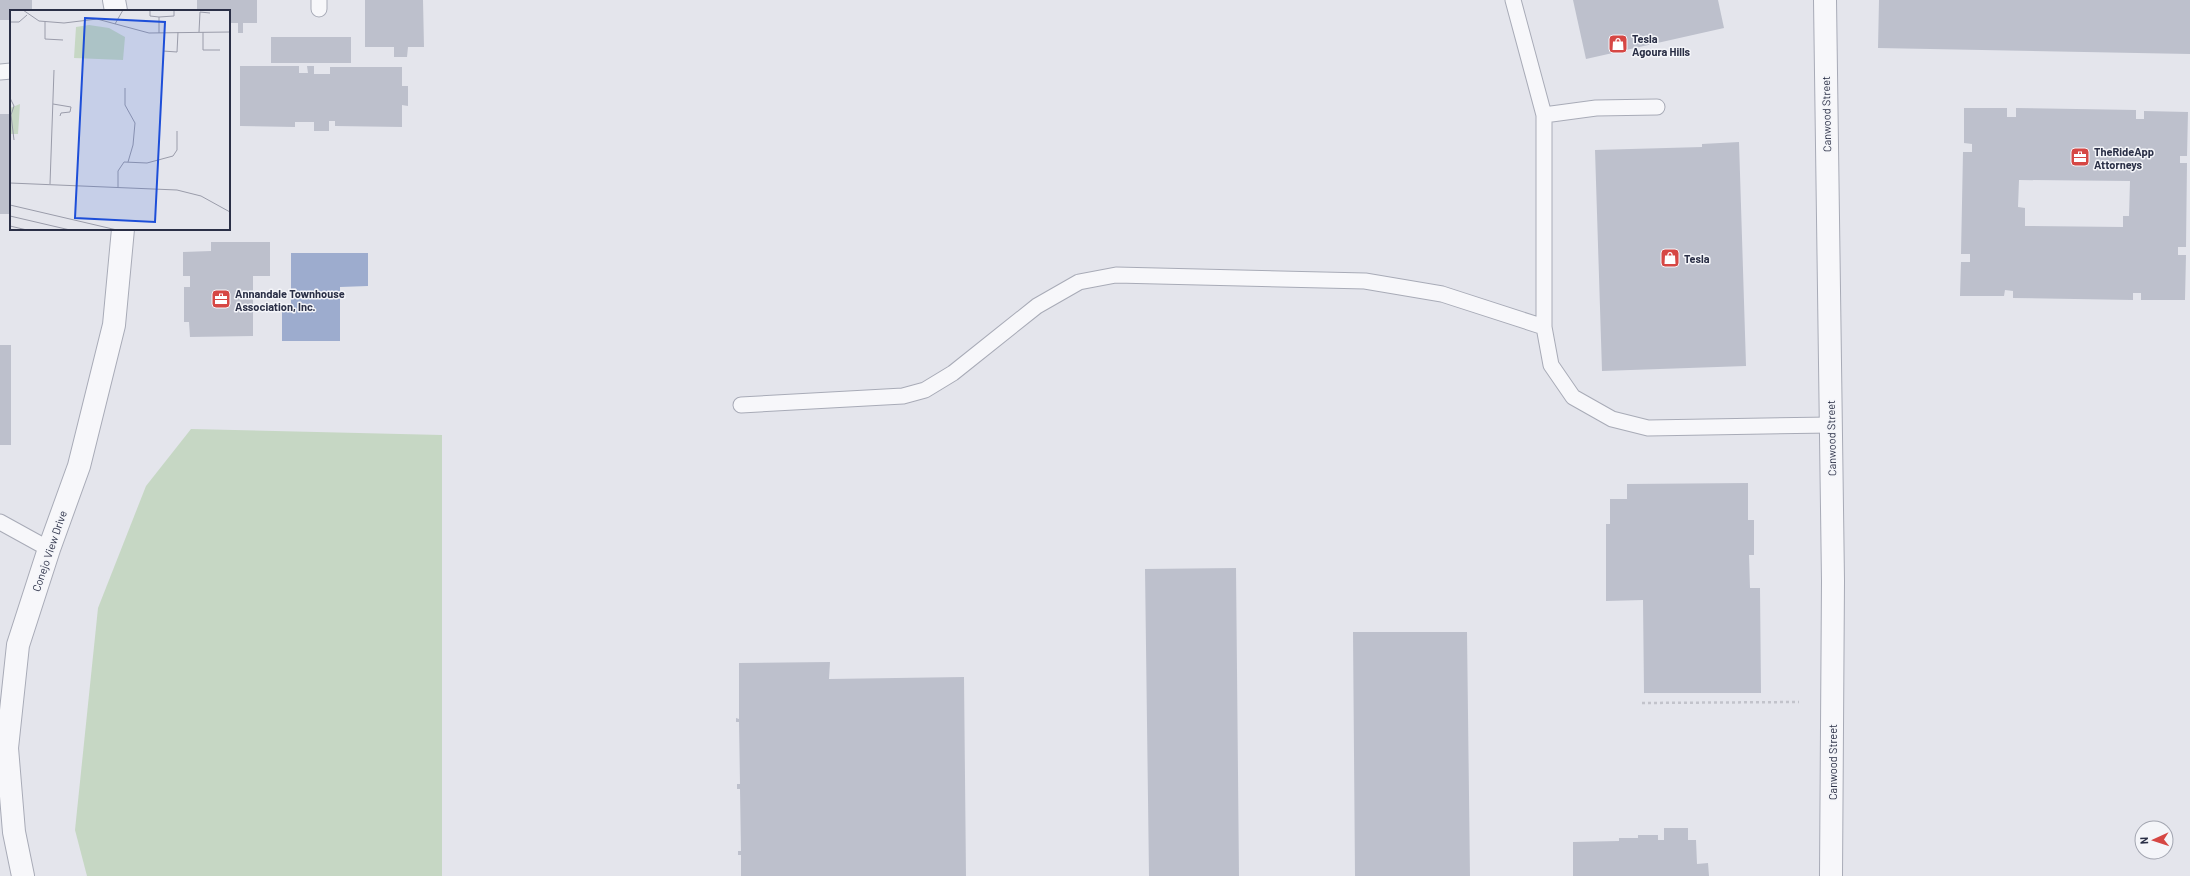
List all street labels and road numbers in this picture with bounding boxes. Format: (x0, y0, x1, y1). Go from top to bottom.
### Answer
street label: Canwood Street (1819, 76, 1833, 152)
street label: Canwood Street (1824, 400, 1838, 476)
street label: Conejo View Drive (29, 509, 69, 593)
street label: Canwood Street (1826, 724, 1839, 800)

